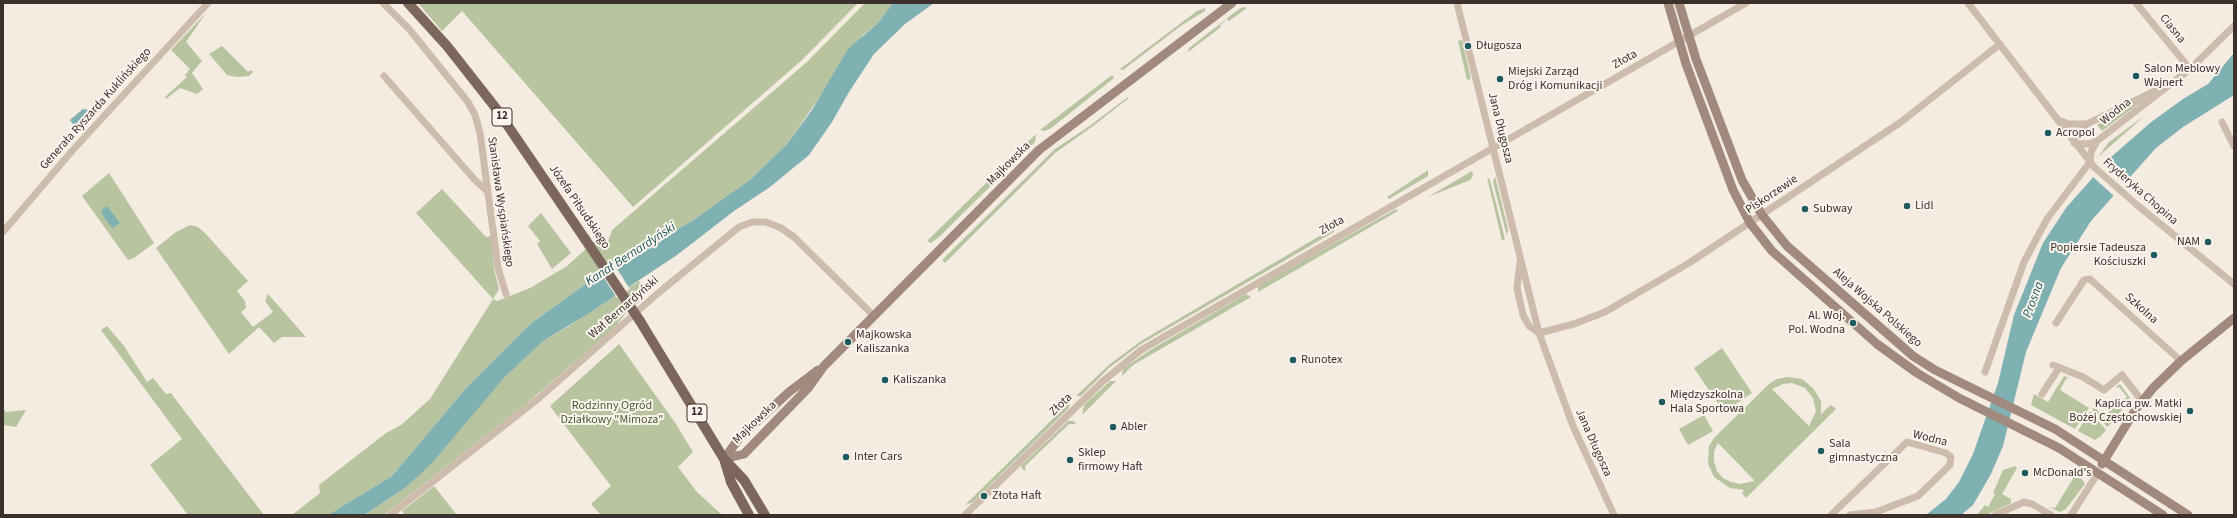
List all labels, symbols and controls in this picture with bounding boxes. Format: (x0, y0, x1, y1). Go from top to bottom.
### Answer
street label: Ciasna (2156, 11, 2188, 47)
place label: Długosza (1476, 39, 1522, 53)
marker: Długosza (1463, 41, 1473, 51)
street label: Generała Ryszarda Kuklińskiego (37, 45, 155, 173)
street label: Złota (1610, 47, 1640, 73)
place label: Salon Meblowy Wajnert (2144, 62, 2220, 90)
place label: Miejski Zarząd Dróg i Komunikacji (1508, 65, 1602, 93)
marker: Salon Meblowy Wajnert (2131, 71, 2141, 81)
marker: Miejski Zarząd Dróg i Komunikacji (1495, 74, 1505, 84)
street label: Jana Długosza (1484, 91, 1516, 165)
street label: Wodna (2098, 95, 2134, 129)
road number: 12 (492, 108, 512, 126)
place label: Acropol (2056, 126, 2095, 140)
marker: Acropol (2043, 128, 2053, 138)
street label: Stanisława Wyspiańskiego (484, 136, 516, 268)
street label: Majkowska (984, 139, 1034, 189)
street label: Fryderyka Chopina (2100, 155, 2180, 229)
street label: Józefa Piłsudskiego (545, 162, 613, 252)
street label: Piskorzewie (1743, 172, 1801, 218)
place label: Lidl (1915, 199, 1934, 213)
marker: Lidl (1902, 201, 1912, 211)
place label: Subway (1813, 202, 1853, 216)
marker: Subway (1800, 204, 1810, 214)
street label: Złota (1317, 213, 1347, 239)
water label: Kanał Bernardyński (583, 220, 679, 290)
place label: NAM (2177, 235, 2200, 249)
marker: NAM (2203, 237, 2213, 247)
place label: Popiersie Tadeusza Kościuszki (2050, 241, 2146, 269)
marker: Popiersie Tadeusza Kościuszki (2149, 250, 2159, 260)
street label: Aleja Wojska Polskiego (1830, 265, 1924, 351)
street label: Wał Bernardyński (586, 274, 662, 342)
water label: Prosna (2020, 280, 2048, 320)
street label: Szkolna (2122, 290, 2160, 328)
place label: Al. Woj. Pol. Wodna (1788, 309, 1845, 337)
marker: Al. Woj. Pol. Wodna (1848, 318, 1858, 328)
place label: Majkowska Kaliszanka (856, 328, 911, 356)
marker: Majkowska Kaliszanka (843, 337, 853, 347)
place label: Runotex (1301, 353, 1342, 367)
marker: Runotex (1288, 355, 1298, 365)
place label: Kaliszanka (893, 373, 946, 387)
marker: Kaliszanka (880, 375, 890, 385)
place label: Międzyszkolna Hala Sportowa (1670, 388, 1744, 416)
street label: Złota (1047, 391, 1075, 419)
marker: Międzyszkolna Hala Sportowa (1657, 397, 1667, 407)
place label: Kaplica pw. Matki Bożej Częstochowskiej (2069, 397, 2182, 425)
park label: Rodzinny Ogród Działkowy "Mimoza" (561, 399, 663, 427)
street label: Majkowska (730, 399, 780, 447)
road number: 12 (687, 404, 707, 422)
marker: Kaplica pw. Matki Bożej Częstochowskiej (2185, 406, 2195, 416)
street label: Jana Długosza (1572, 407, 1614, 479)
place label: Abler (1121, 420, 1147, 434)
marker: Abler (1108, 422, 1118, 432)
street label: Wodna (1911, 428, 1949, 450)
place label: Sala gimnastyczna (1829, 437, 1898, 465)
place label: Sklep firmowy Haft (1078, 446, 1143, 474)
marker: Sala gimnastyczna (1816, 446, 1826, 456)
place label: Inter Cars (854, 450, 902, 464)
marker: Inter Cars (841, 452, 851, 462)
marker: Sklep firmowy Haft (1065, 455, 1075, 465)
place label: McDonald's (2033, 466, 2091, 480)
marker: McDonald's (2020, 468, 2030, 478)
place label: Złota Haft (992, 489, 1042, 503)
marker: Złota Haft (979, 491, 989, 501)

